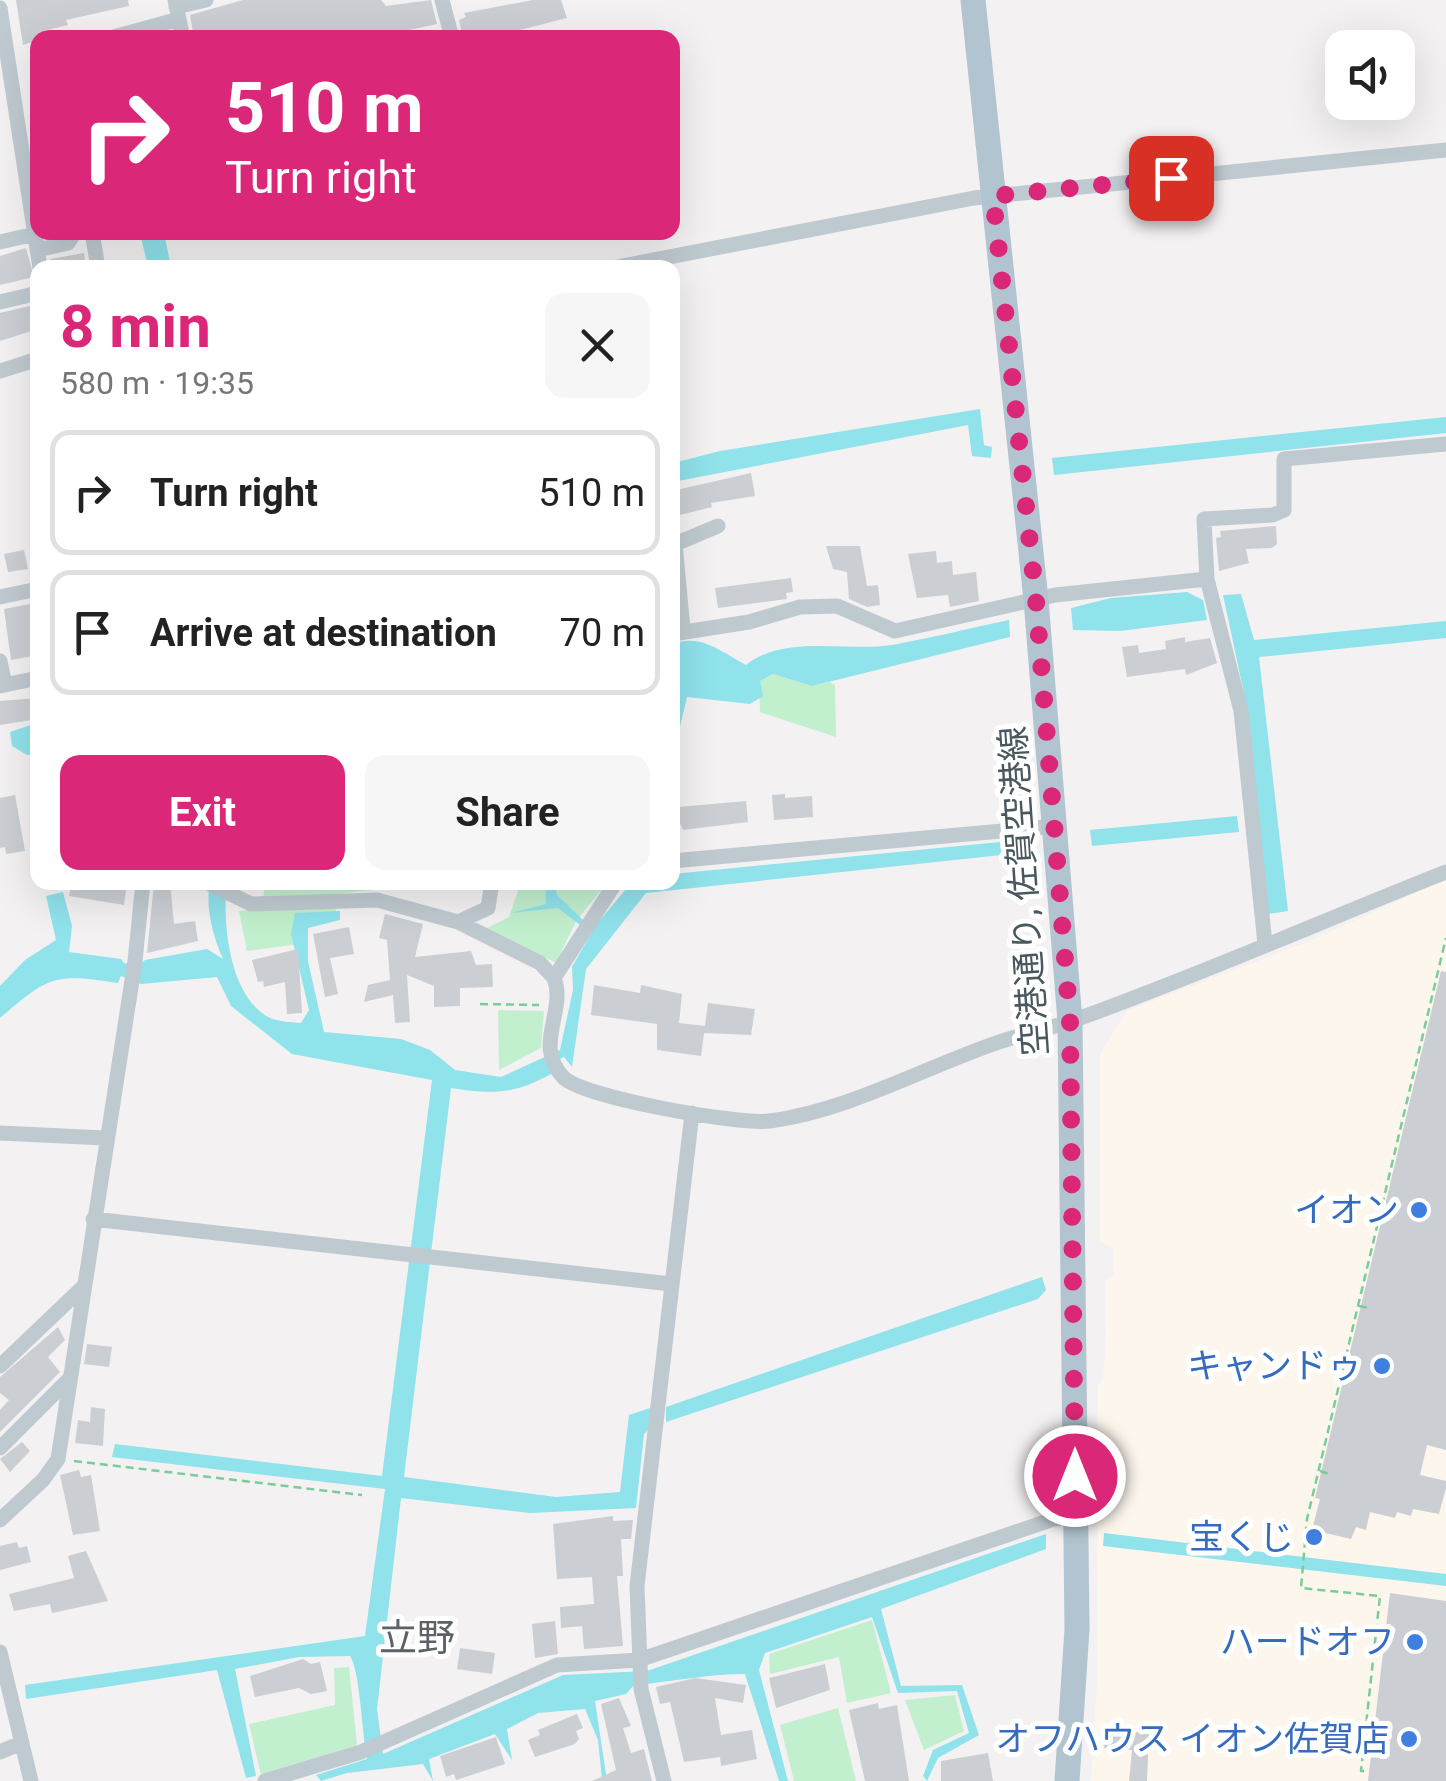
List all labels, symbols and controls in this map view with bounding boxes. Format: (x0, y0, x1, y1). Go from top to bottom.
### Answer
map controls (1325, 30, 1415, 120)
button: sound (1325, 30, 1415, 120)
text: 510 m (225, 67, 424, 149)
icon: right (60, 70, 190, 200)
pin (1129, 136, 1214, 221)
text: Turn right (225, 151, 417, 204)
icon: arrive (1144, 151, 1199, 206)
text: 8 min (60, 291, 211, 362)
button: close (545, 293, 650, 398)
text: 580 m · 19:35 (60, 364, 254, 402)
icon: right (65, 465, 120, 520)
text: Turn right (150, 471, 318, 515)
text: 510 m (538, 471, 645, 515)
icon: arrive (65, 605, 120, 660)
text: Arrive at destination (150, 611, 497, 655)
text: 70 m (560, 611, 645, 655)
street label: 空港通り, 佐賀空港線 (993, 725, 1056, 1057)
button: Exit (60, 755, 345, 870)
button: Share (365, 755, 650, 870)
place label: イオン (1294, 1190, 1399, 1231)
marker: イオン (1408, 1199, 1430, 1221)
place label: キャンドゥ (1187, 1346, 1362, 1387)
marker: キャンドゥ (1371, 1355, 1393, 1377)
position arrow (1023, 1424, 1127, 1528)
place label: 宝くじ (1189, 1517, 1294, 1558)
marker: 宝くじ (1303, 1526, 1325, 1548)
district label: 立野 (379, 1616, 455, 1660)
place label: ハードオフ (1220, 1622, 1395, 1663)
marker: ハードオフ (1404, 1631, 1426, 1653)
place label: オフハウス イオン佐賀店 (995, 1719, 1389, 1760)
marker: オフハウス イオン佐賀店 (1398, 1728, 1420, 1750)

